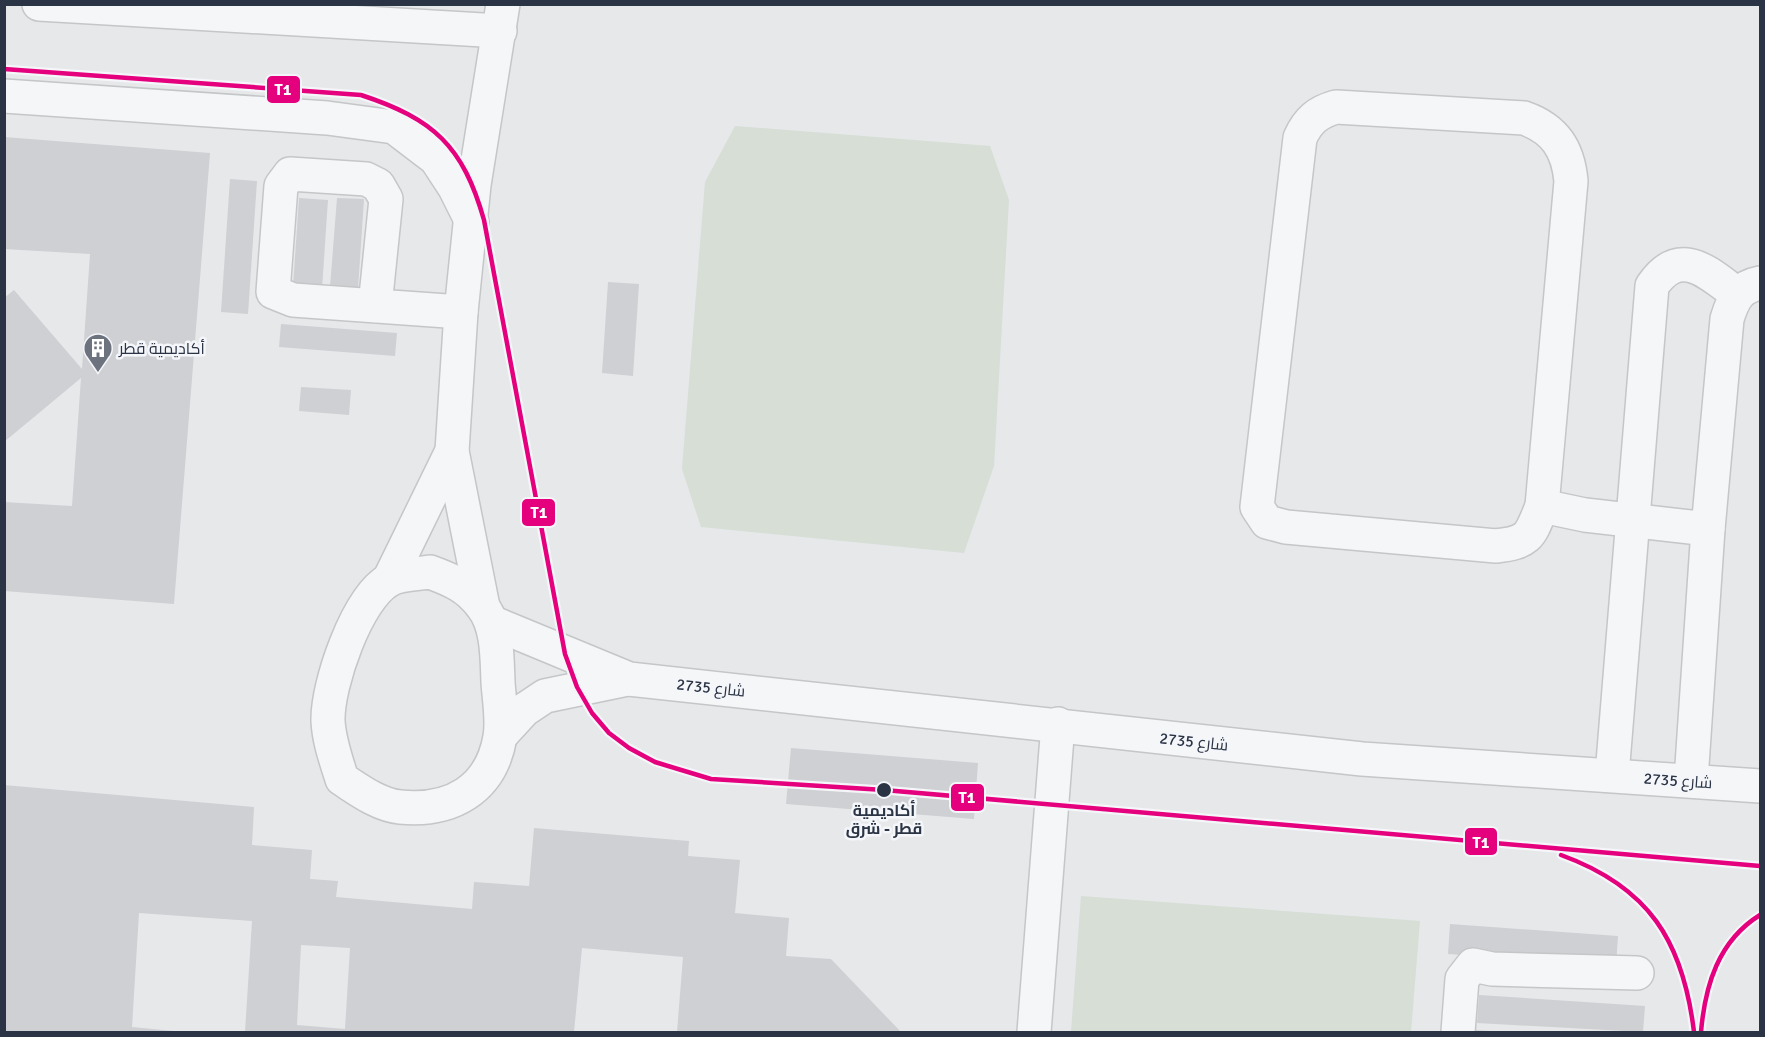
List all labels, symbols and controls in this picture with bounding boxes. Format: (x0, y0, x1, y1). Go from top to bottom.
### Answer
line badge: T1 (266, 75, 301, 104)
text: T1 (275, 80, 292, 100)
building icon: أكاديمية قطر (82, 332, 114, 374)
place label: أكاديمية قطر (118, 339, 205, 359)
line badge: T1 (521, 498, 556, 527)
text: T1 (531, 503, 548, 523)
street label: شارع 2735 (675, 674, 746, 703)
street label: شارع 2735 (1158, 728, 1229, 757)
street label: شارع 2735 (1643, 769, 1713, 794)
marker: أكاديمية قطر - شرق (875, 781, 893, 799)
line badge: T1 (950, 783, 985, 812)
text: T1 (959, 788, 976, 808)
place label: أكاديمية قطر - شرق (846, 800, 922, 839)
line badge: T1 (1464, 827, 1498, 856)
text: T1 (1473, 833, 1490, 853)

